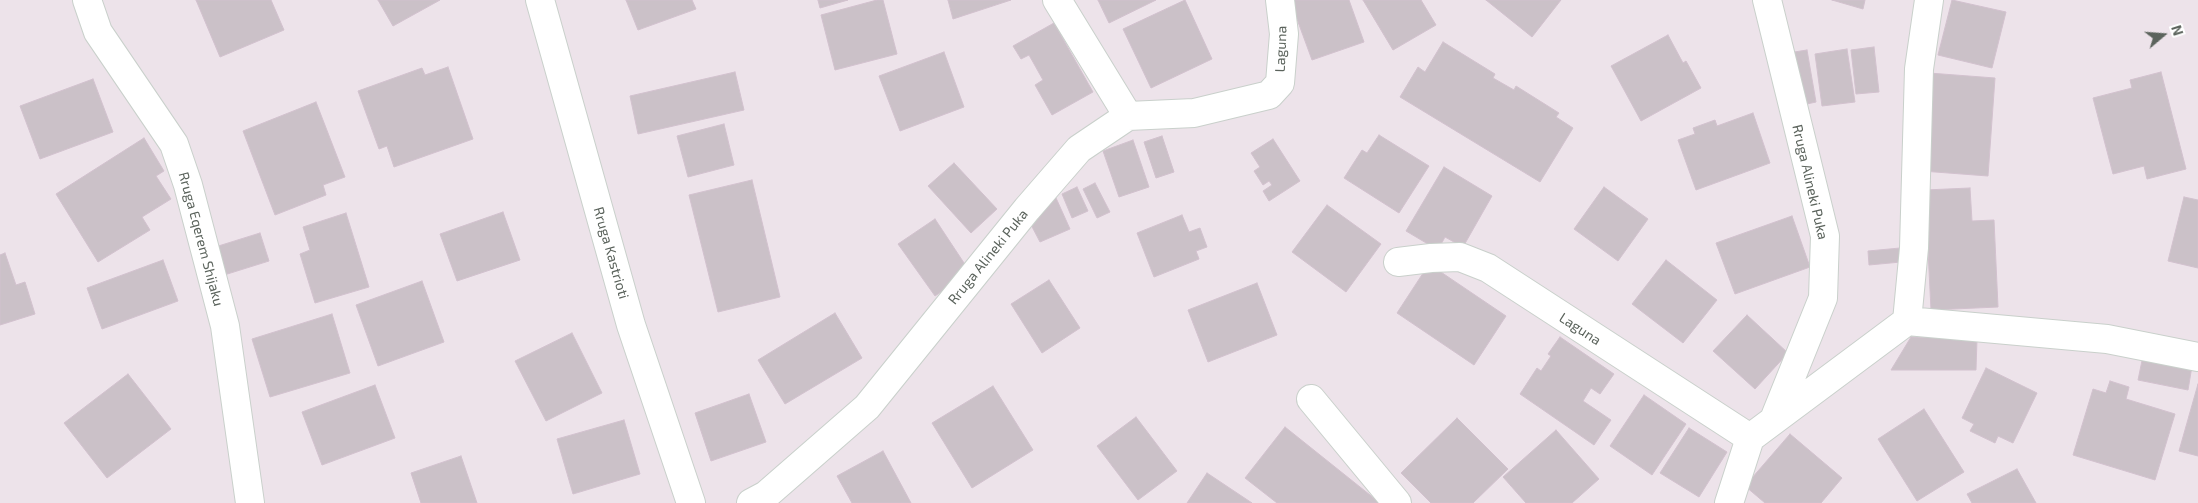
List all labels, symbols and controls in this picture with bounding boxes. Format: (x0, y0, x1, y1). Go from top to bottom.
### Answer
north arrow (2138, 10, 2188, 60)
text: N (2168, 23, 2187, 38)
street label: Laguna (1272, 25, 1290, 73)
street label: Rruga Alineki Puka (1789, 123, 1831, 241)
street label: Rruga Eqerem Shijaku (175, 170, 227, 308)
street label: Rruga Kastrioti (590, 205, 632, 301)
street label: Rruga Alineki Puka (944, 206, 1032, 308)
street label: Laguna (1556, 309, 1604, 349)

